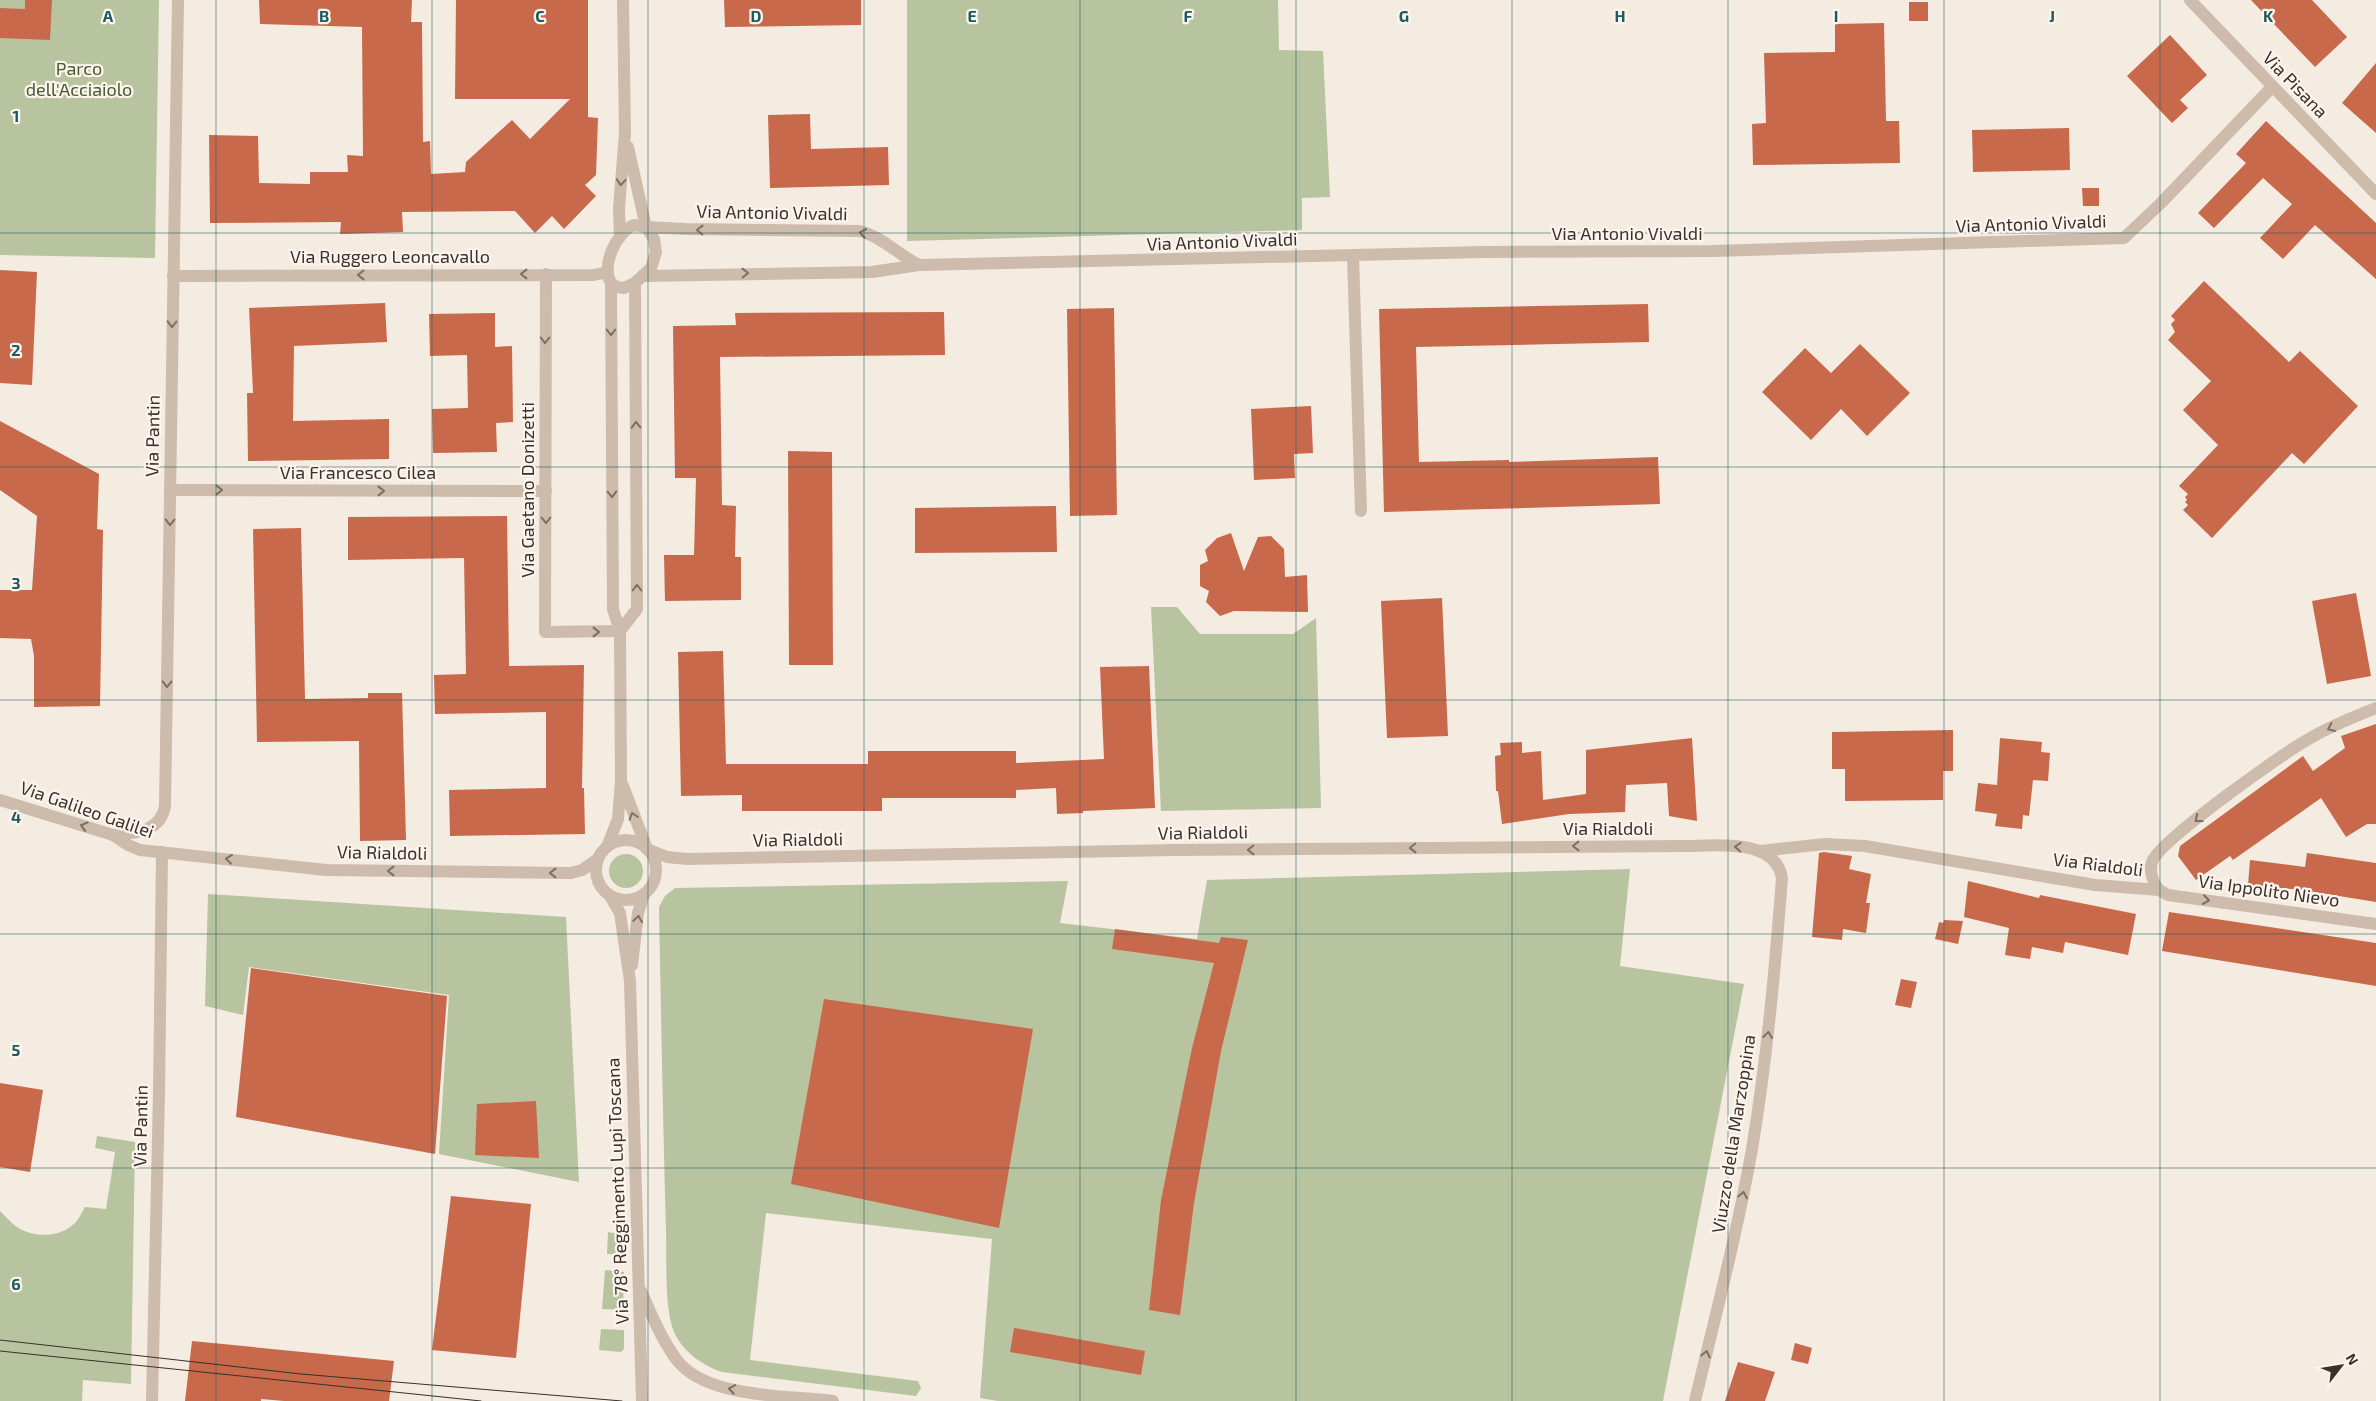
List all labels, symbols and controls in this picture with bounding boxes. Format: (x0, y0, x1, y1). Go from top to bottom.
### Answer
text: A (103, 6, 114, 25)
text: B (319, 6, 329, 25)
text: C (535, 6, 545, 25)
text: D (751, 6, 762, 25)
text: E (967, 6, 977, 25)
text: F (1184, 6, 1193, 25)
text: G (1399, 6, 1409, 25)
text: H (1614, 6, 1626, 25)
text: I (1834, 6, 1838, 25)
text: J (2049, 6, 2055, 25)
text: K (2263, 6, 2274, 25)
street label: Via Pisana (2259, 47, 2333, 122)
park label: Parco dell'Acciaiolo (26, 57, 132, 100)
text: 1 (13, 106, 19, 125)
one-way arrow (616, 178, 627, 186)
street label: Via Antonio Vivaldi (696, 200, 848, 224)
street label: Via Antonio Vivaldi (1955, 209, 2107, 237)
street label: Via Antonio Vivaldi (1551, 222, 1703, 244)
one-way arrow (696, 225, 704, 235)
street label: Via Antonio Vivaldi (1146, 227, 1298, 255)
one-way arrow (858, 228, 867, 238)
street label: Via Ruggero Leoncavallo (290, 245, 490, 267)
one-way arrow (742, 268, 750, 278)
one-way arrow (520, 269, 528, 279)
one-way arrow (357, 270, 365, 280)
one-way arrow (167, 321, 177, 329)
one-way arrow (606, 328, 616, 336)
one-way arrow (540, 336, 550, 344)
text: 2 (11, 340, 21, 359)
street label: Via Pantin (140, 395, 164, 477)
street label: Via Gaetano Donizetti (516, 402, 538, 578)
one-way arrow (631, 421, 642, 429)
street label: Via Francesco Cilea (280, 461, 436, 483)
one-way arrow (216, 485, 223, 495)
one-way arrow (378, 486, 386, 496)
one-way arrow (606, 490, 617, 498)
one-way arrow (541, 516, 551, 524)
one-way arrow (164, 518, 175, 526)
text: 3 (11, 573, 21, 592)
one-way arrow (632, 584, 642, 592)
one-way arrow (592, 627, 600, 637)
one-way arrow (162, 681, 172, 689)
one-way arrow (2327, 721, 2336, 732)
street label: Via Galileo Galilei (18, 776, 157, 842)
text: 4 (11, 807, 21, 826)
one-way arrow (629, 812, 639, 820)
one-way arrow (2194, 813, 2204, 822)
street label: Via Rialdoli (1563, 817, 1653, 839)
street label: Via Rialdoli (1158, 820, 1248, 844)
one-way arrow (80, 822, 88, 832)
street label: Via Rialdoli (753, 827, 843, 851)
street label: Via Rialdoli (337, 840, 427, 864)
one-way arrow (1571, 841, 1579, 852)
one-way arrow (1734, 841, 1742, 852)
one-way arrow (1409, 843, 1416, 853)
one-way arrow (1247, 845, 1254, 855)
street label: Via Rialdoli (2052, 848, 2144, 880)
one-way arrow (225, 854, 233, 864)
one-way arrow (387, 866, 394, 876)
one-way arrow (549, 868, 556, 878)
street label: Via Ippolito Nievo (2197, 869, 2341, 911)
one-way arrow (2202, 894, 2210, 905)
one-way arrow (632, 915, 642, 924)
one-way arrow (1762, 1030, 1773, 1038)
street label: Viuzzo della Marzoppina (1706, 1033, 1760, 1235)
text: 5 (12, 1040, 21, 1059)
street label: Via 78° Reggimento Lupi Toscana (601, 1057, 633, 1325)
street label: Via Pantin (128, 1085, 152, 1167)
one-way arrow (1737, 1191, 1748, 1200)
text: 6 (11, 1274, 21, 1293)
north arrow (2316, 1341, 2366, 1391)
one-way arrow (1700, 1349, 1711, 1358)
text: N (2343, 1350, 2362, 1368)
one-way arrow (728, 1385, 737, 1395)

